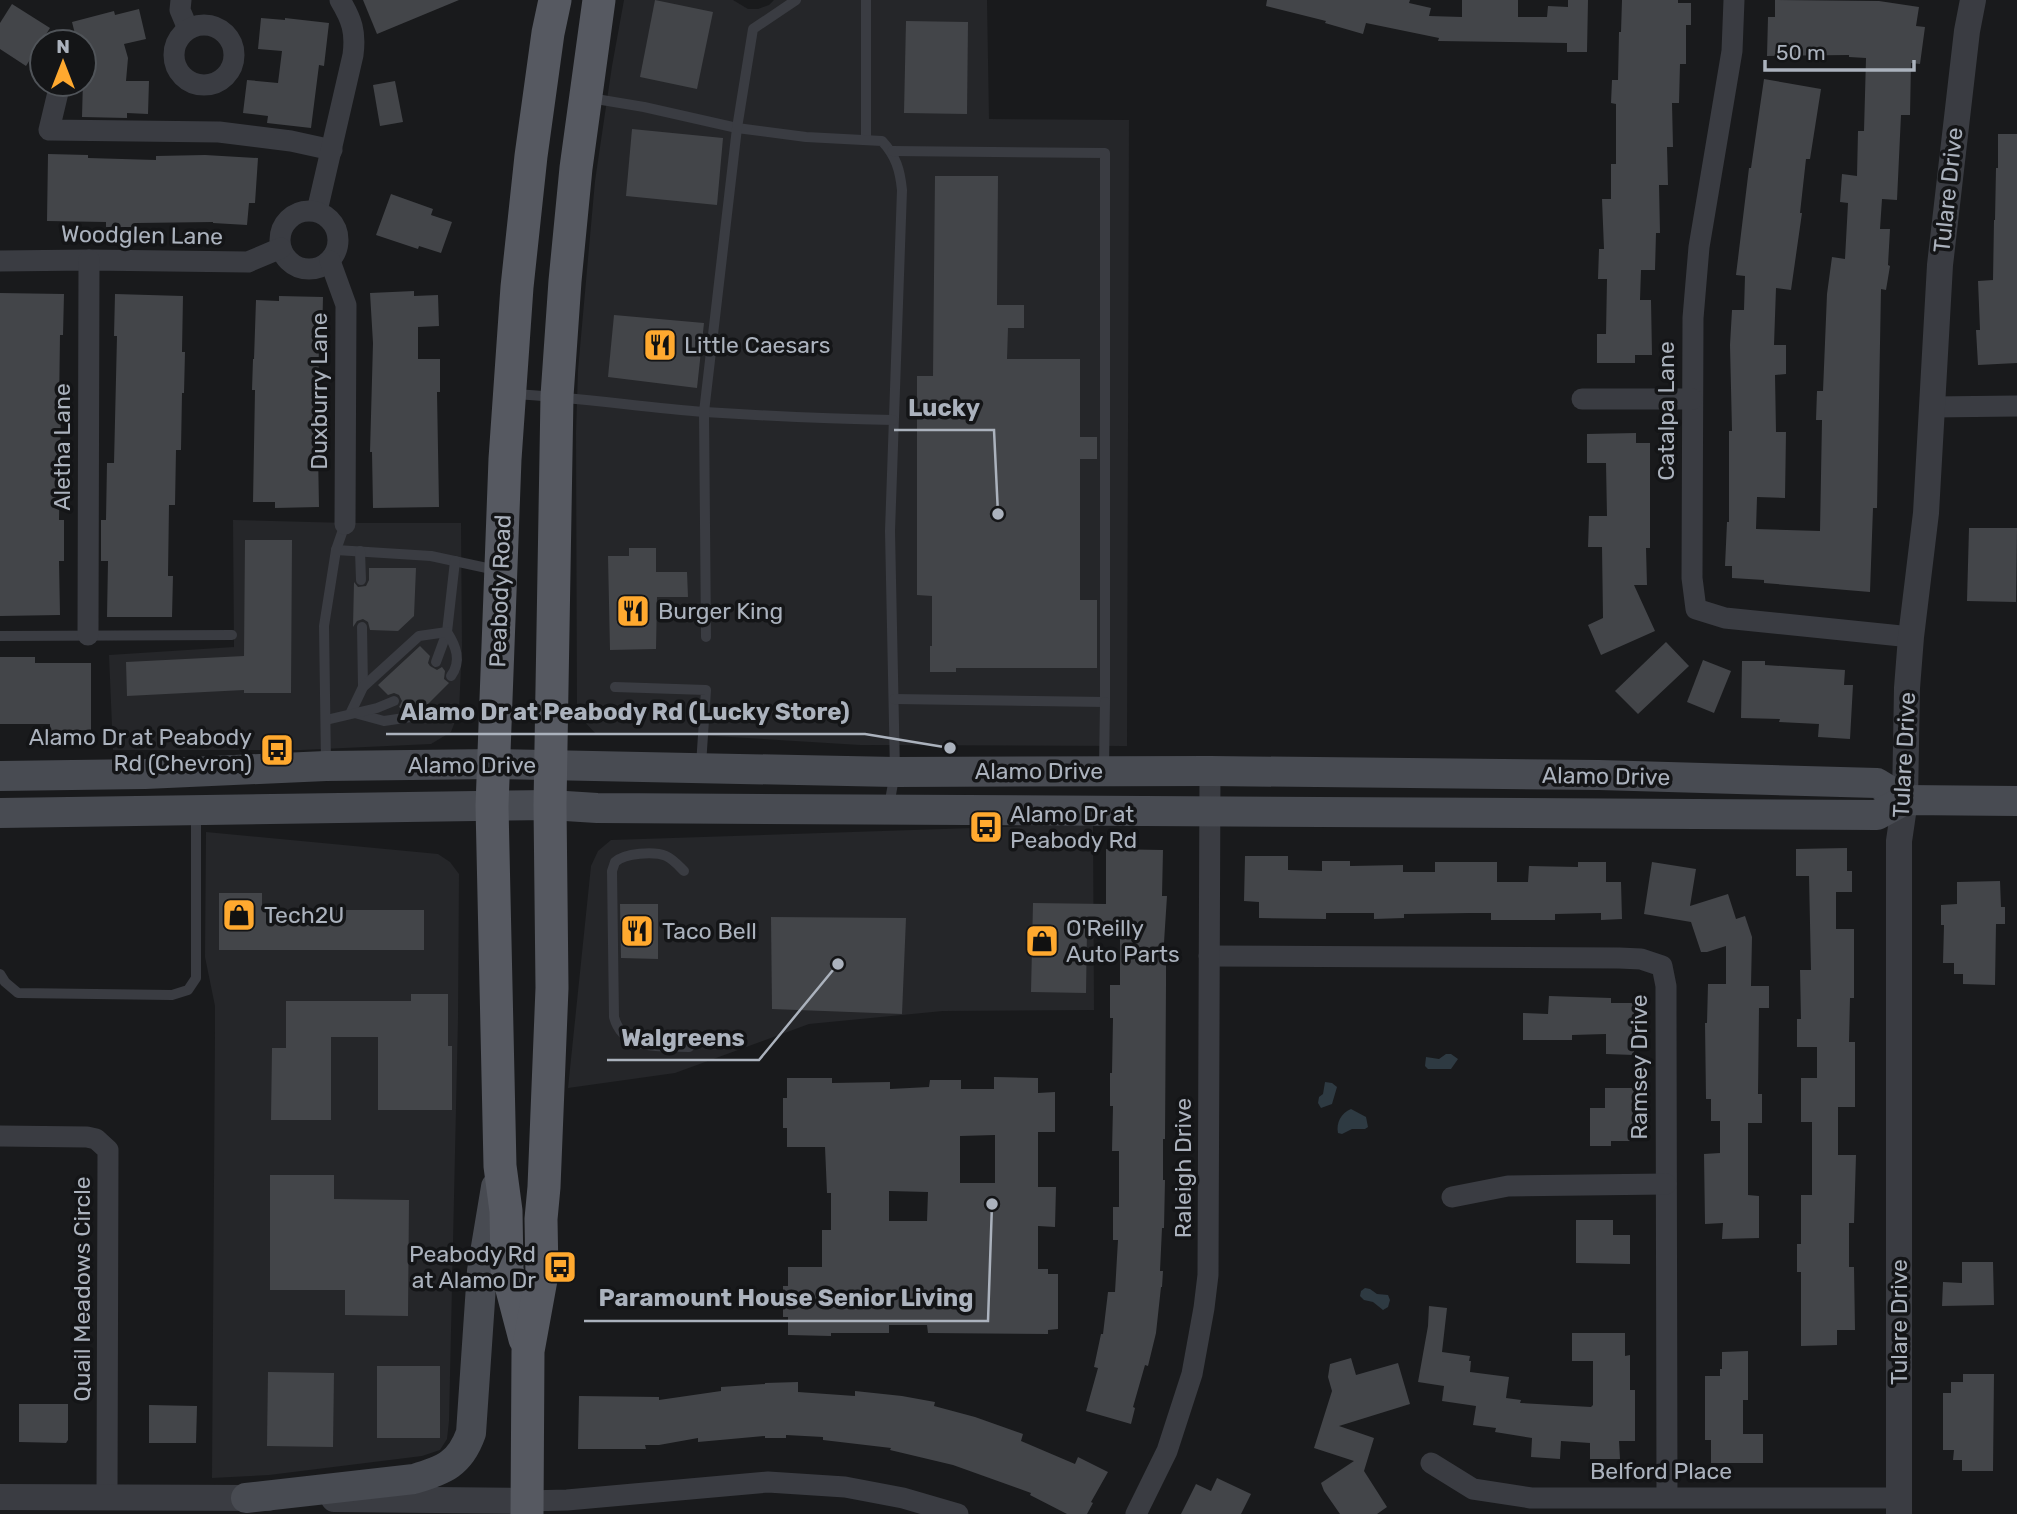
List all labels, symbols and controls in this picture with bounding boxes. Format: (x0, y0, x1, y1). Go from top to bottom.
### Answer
north arrow (28, 28, 98, 98)
scale bar (1765, 28, 1914, 72)
text: N (56, 35, 70, 58)
text: 50 m (1776, 40, 1826, 65)
street label: Tulare Drive (1927, 126, 1969, 254)
street label: Woodglen Lane (61, 220, 223, 250)
street label: Duxburry Lane (305, 312, 333, 470)
restaurant icon: Little Caesars (641, 326, 679, 364)
place label: Little Caesars (684, 331, 830, 359)
street label: Catalpa Lane (1652, 341, 1680, 481)
street label: Aletha Lane (48, 383, 76, 511)
callout: Lucky (894, 385, 994, 430)
text: Lucky (908, 394, 980, 422)
street label: Peabody Road (483, 514, 517, 668)
restaurant icon: Burger King (614, 592, 652, 630)
place label: Burger King (658, 597, 783, 625)
callout: Alamo Dr at Peabody Rd (Lucky Store) (386, 689, 865, 734)
street label: Tulare Drive (1887, 691, 1921, 819)
text: Alamo Dr at Peabody Rd (Lucky Store) (400, 698, 850, 726)
place label: Alamo Dr at Peabody Rd (Chevron) (29, 723, 252, 777)
bus stop icon: Alamo Dr at Peabody Rd (Chevron) (258, 731, 296, 769)
street label: Alamo Drive (408, 751, 536, 779)
street label: Alamo Drive (975, 757, 1103, 785)
street label: Alamo Drive (1542, 761, 1670, 791)
place label: Alamo Dr at Peabody Rd (1010, 800, 1137, 854)
bus stop icon: Alamo Dr at Peabody Rd (967, 808, 1005, 846)
shop icon: Tech2U (220, 896, 258, 934)
place label: Tech2U (264, 901, 344, 929)
restaurant icon: Taco Bell (618, 912, 656, 950)
place label: O'Reilly Auto Parts (1066, 914, 1180, 968)
place label: Taco Bell (662, 917, 757, 945)
shop icon: O'Reilly Auto Parts (1023, 922, 1061, 960)
street label: Ramsey Drive (1625, 994, 1653, 1140)
callout: Walgreens (607, 1015, 759, 1060)
text: Walgreens (621, 1024, 745, 1052)
street label: Raleigh Drive (1169, 1098, 1197, 1238)
street label: Quail Meadows Circle (68, 1176, 96, 1402)
place label: Peabody Rd at Alamo Dr (409, 1240, 536, 1294)
bus stop icon: Peabody Rd at Alamo Dr (541, 1248, 579, 1286)
street label: Tulare Drive (1885, 1259, 1913, 1385)
callout: Paramount House Senior Living (584, 1276, 988, 1321)
text: Paramount House Senior Living (599, 1284, 973, 1312)
street label: Belford Place (1590, 1457, 1732, 1485)

